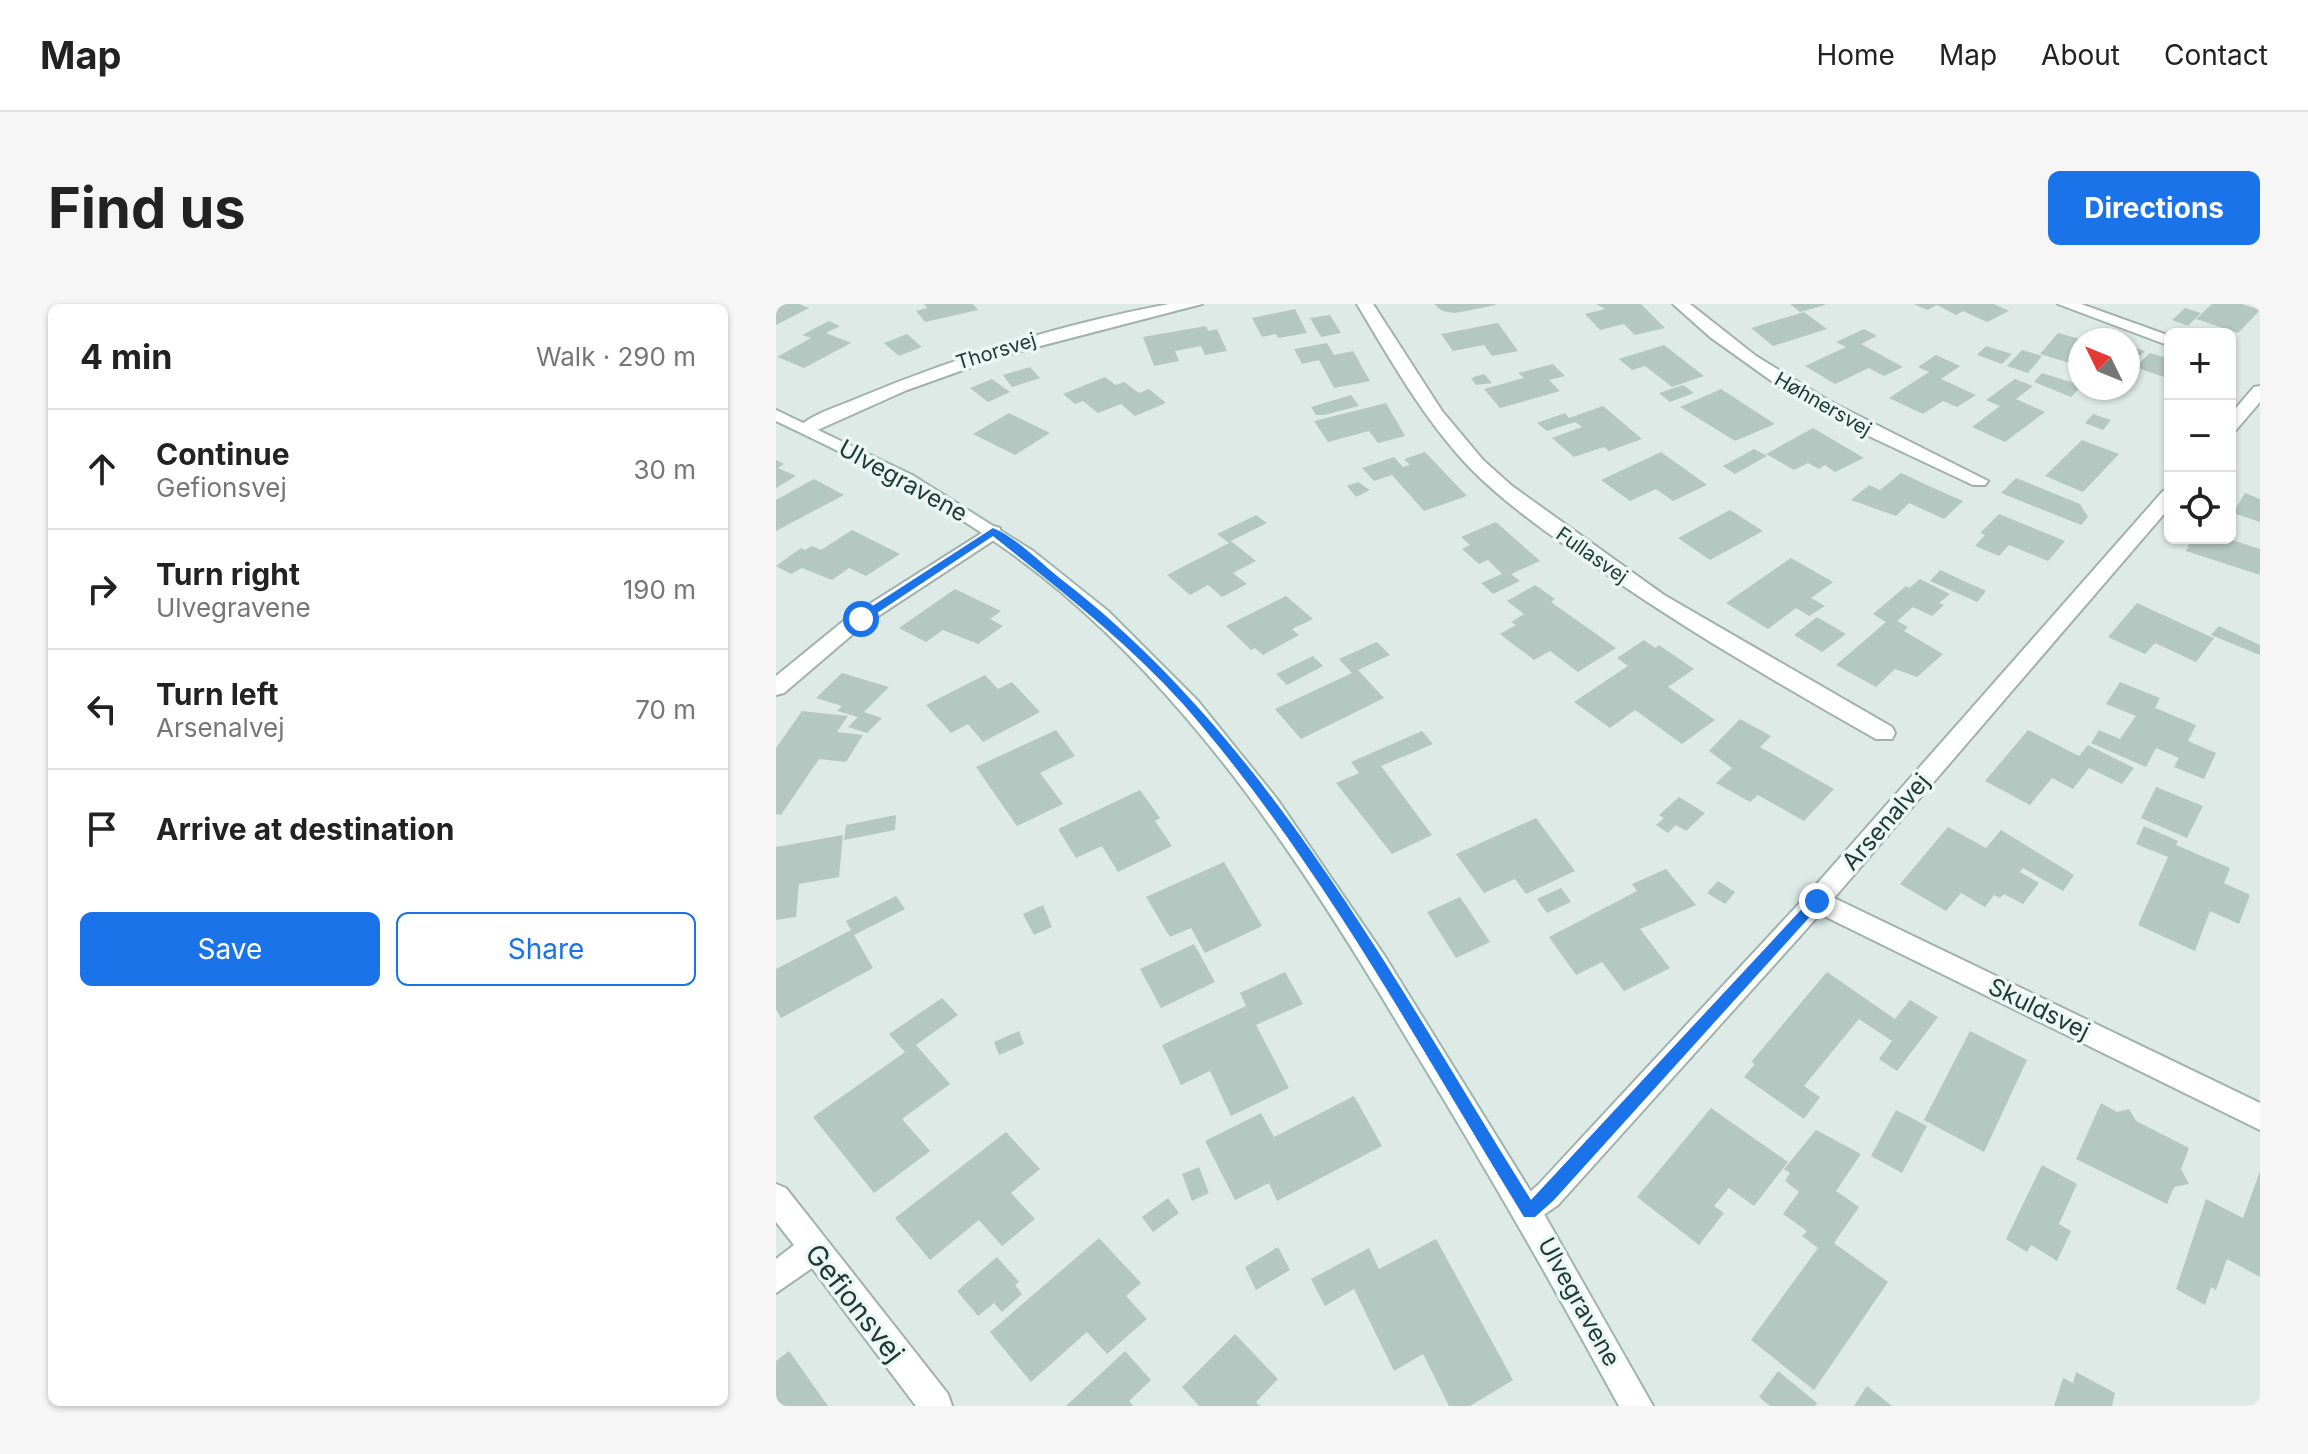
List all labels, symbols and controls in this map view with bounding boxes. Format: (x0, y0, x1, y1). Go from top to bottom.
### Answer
text: Map (40, 32, 121, 78)
text: Home (1816, 38, 1895, 72)
text: Map (1939, 38, 1997, 72)
text: About (2041, 38, 2120, 72)
text: Contact (2164, 38, 2268, 72)
button: Directions (2048, 171, 2260, 245)
text: Find us (48, 174, 246, 242)
street label: Thorsvej (953, 328, 1039, 374)
north arrow (2068, 328, 2140, 400)
map controls (2164, 328, 2236, 544)
button: + (2164, 328, 2236, 400)
text: 4 min (80, 336, 172, 377)
text: Walk · 290 m (536, 341, 696, 372)
street label: Høhnersvej (1770, 367, 1876, 441)
button: − (2164, 400, 2236, 472)
street label: Ulvegravene (834, 433, 973, 528)
text: Continue (156, 436, 290, 472)
icon: ahead (80, 447, 124, 491)
text: 30 m (633, 454, 696, 485)
text: Gefionsvej (156, 472, 287, 503)
button: locate (2164, 472, 2236, 544)
street label: Fullasvej (1552, 522, 1632, 588)
text: Turn right (156, 556, 300, 592)
icon: right (80, 567, 124, 611)
text: 190 m (623, 574, 696, 605)
text: Ulvegravene (156, 592, 311, 623)
route start (843, 601, 879, 637)
text: Turn left (156, 676, 278, 712)
icon: left (80, 687, 124, 731)
text: 70 m (635, 694, 696, 725)
text: Arsenalvej (156, 712, 285, 743)
street label: Arsenalvej (1836, 767, 1935, 876)
icon: arrive (80, 807, 124, 851)
text: Arrive at destination (156, 811, 454, 847)
route end (1799, 883, 1835, 919)
button: Save (80, 912, 380, 986)
button: Share (396, 912, 696, 986)
street label: Skuldsvej (1984, 972, 2094, 1045)
street label: Ulvegravene (1532, 1232, 1627, 1371)
street label: Gefionsvej (798, 1237, 912, 1369)

